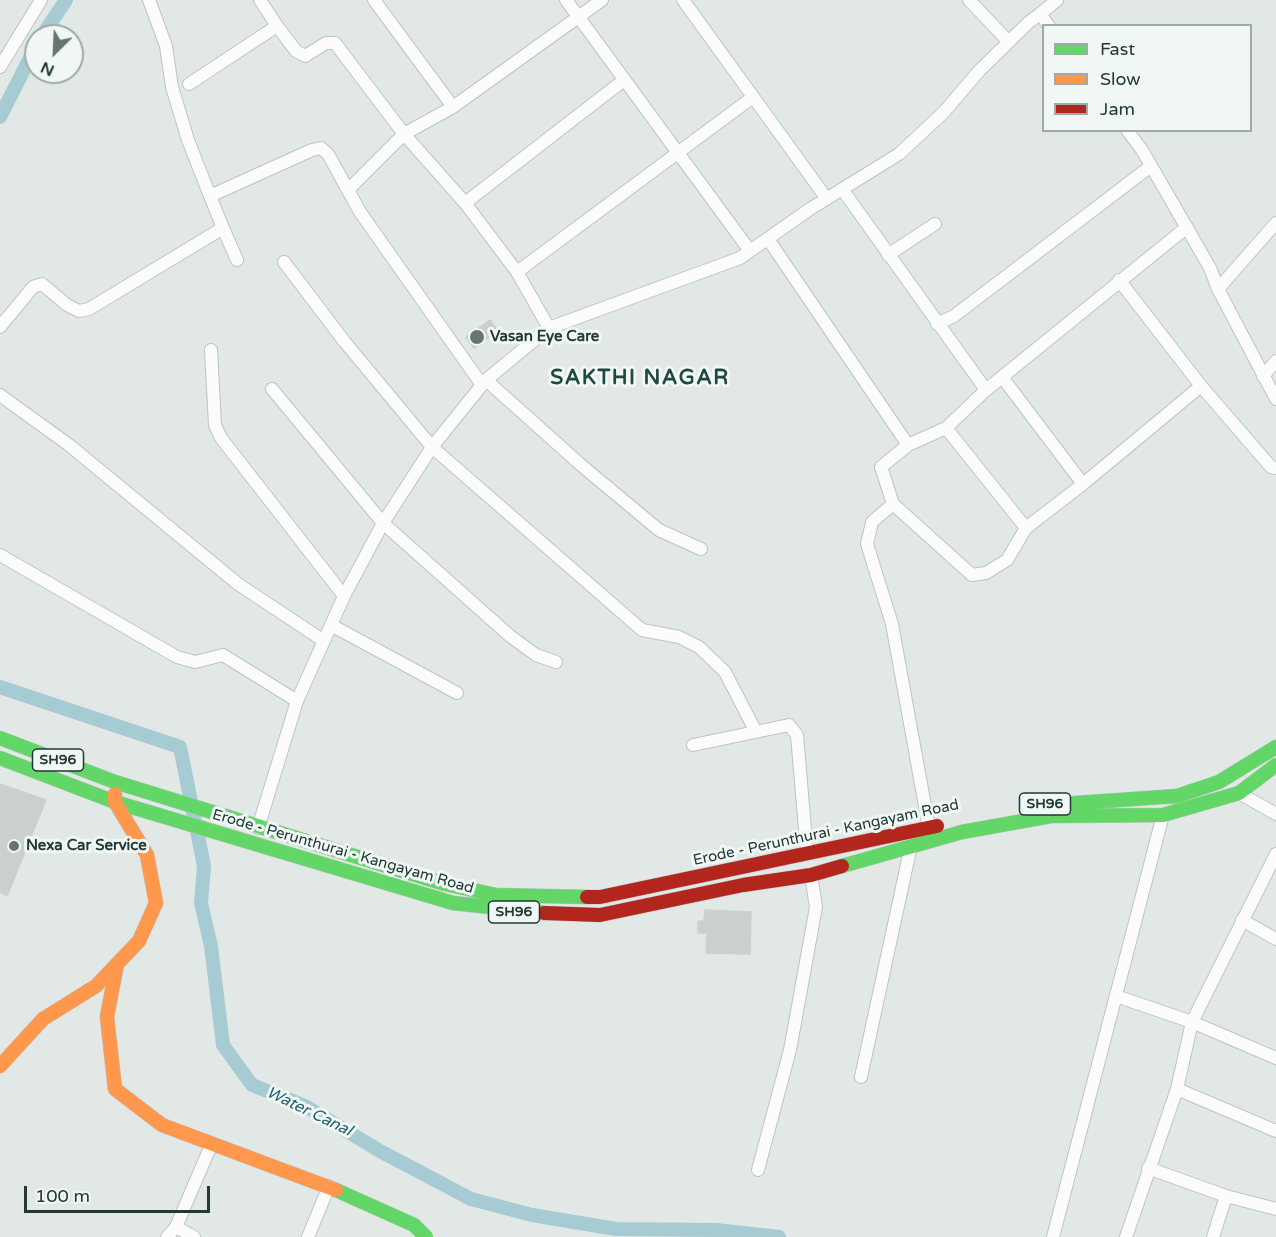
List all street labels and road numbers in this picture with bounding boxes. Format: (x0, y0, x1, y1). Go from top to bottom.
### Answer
road number: SH96 (32, 749, 84, 771)
road number: SH96 (1020, 793, 1070, 815)
street label: Erode - Perunthurai - Kangayam Road (692, 796, 960, 870)
street label: Erode - Perunthurai - Kangayam Road (210, 806, 476, 898)
road number: SH96 (488, 901, 540, 923)

